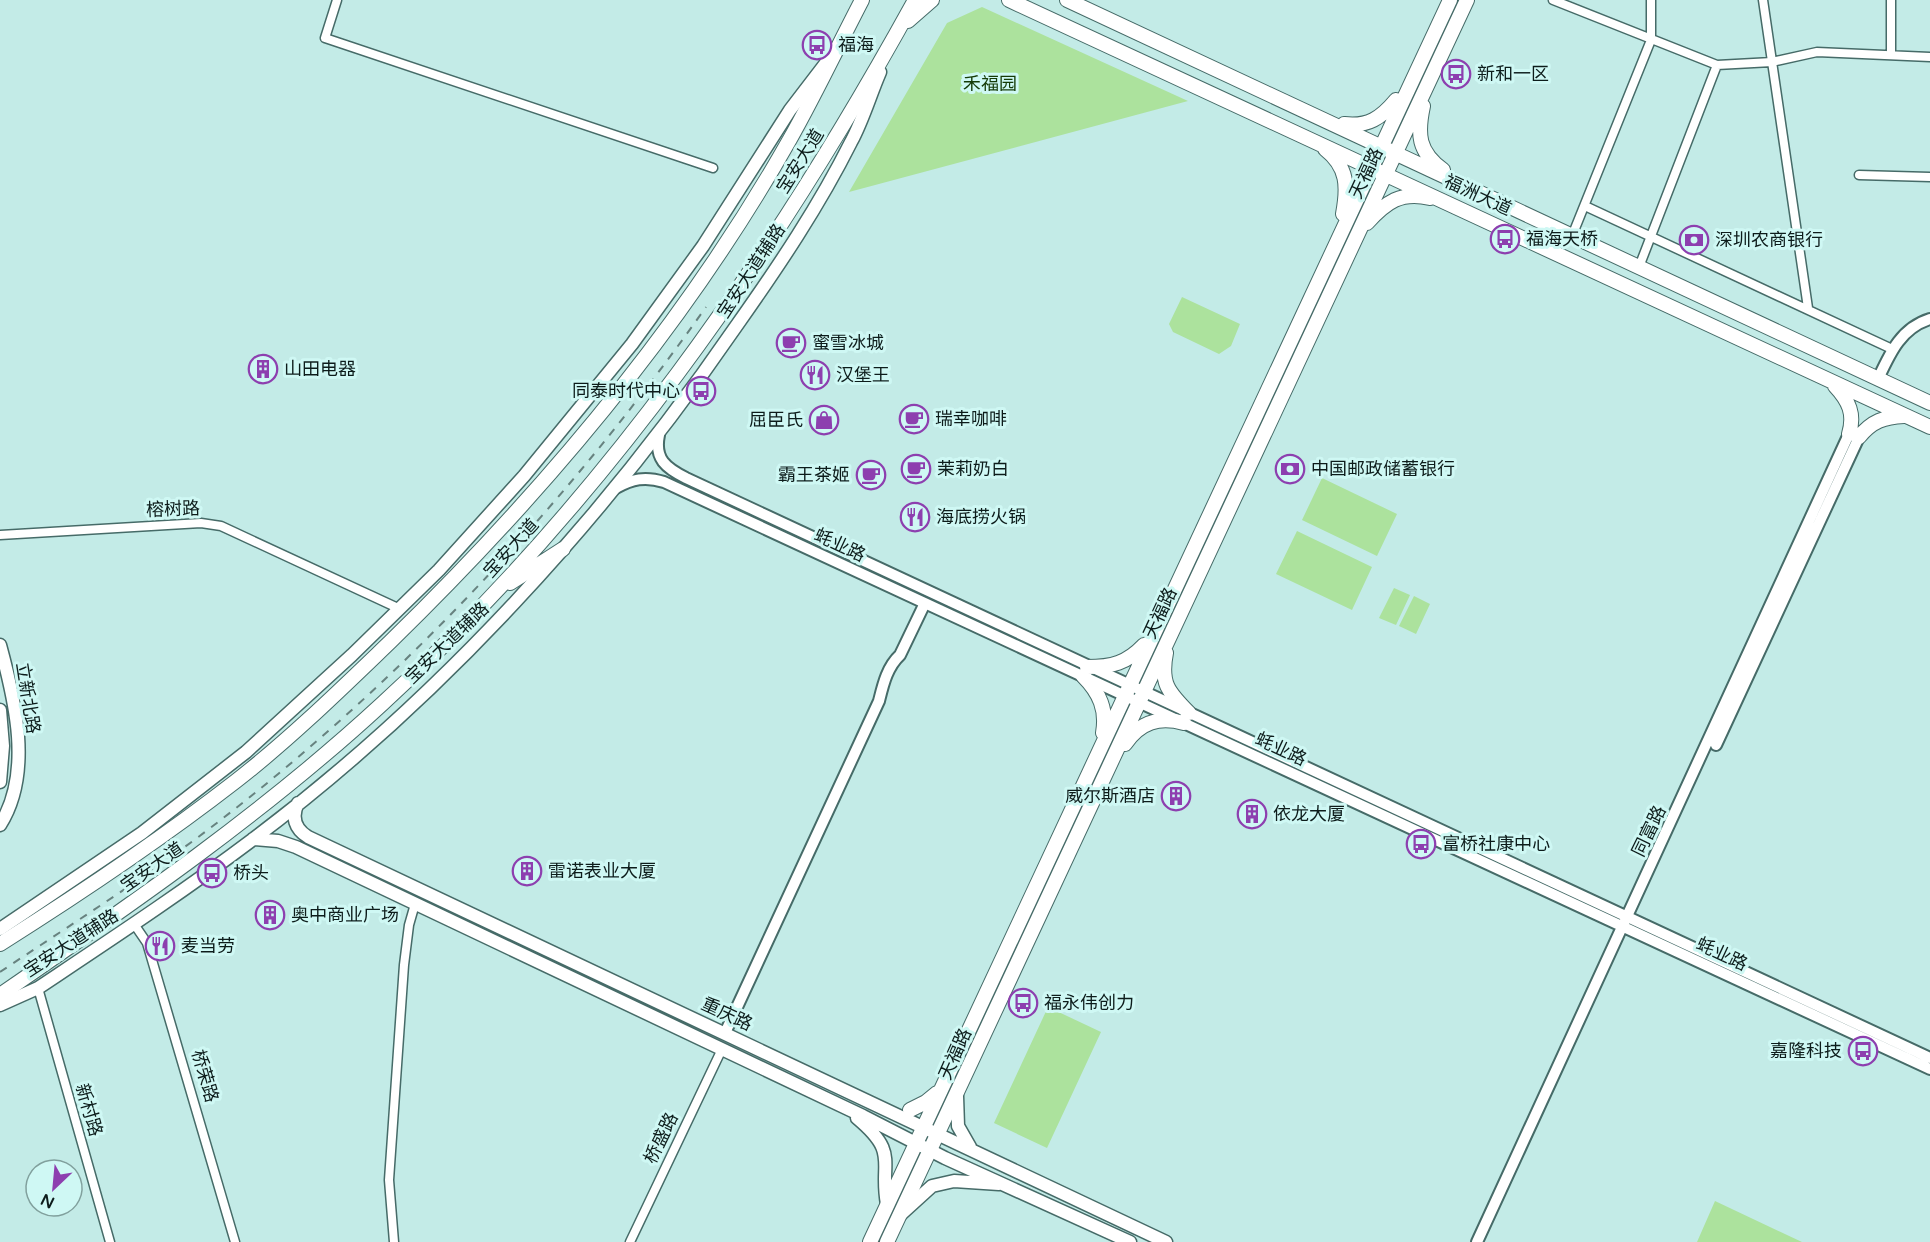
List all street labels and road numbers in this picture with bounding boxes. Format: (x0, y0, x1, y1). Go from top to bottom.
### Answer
street label: 宝安大道 (772, 125, 828, 197)
street label: 天福路 (1345, 144, 1387, 202)
street label: 福洲大道 (1441, 170, 1515, 220)
street label: 宝安大道辅路 (712, 220, 790, 322)
street label: 榕树路 (146, 497, 200, 521)
street label: 宝安大道 (479, 514, 543, 582)
street label: 蚝业路 (811, 524, 869, 566)
street label: 天福路 (1139, 584, 1181, 642)
street label: 宝安大道辅路 (401, 598, 493, 688)
street label: 立新北路 (12, 661, 44, 735)
street label: 蚝业路 (1252, 728, 1310, 770)
street label: 同富路 (1627, 802, 1671, 860)
street label: 宝安大道 (116, 837, 188, 897)
street label: 宝安大道辅路 (20, 904, 122, 982)
street label: 蚝业路 (1693, 933, 1751, 975)
street label: 重庆路 (698, 993, 756, 1035)
street label: 天福路 (934, 1025, 976, 1083)
street label: 桥荣路 (187, 1047, 223, 1105)
street label: 新村路 (71, 1081, 107, 1139)
street label: 桥盛路 (639, 1109, 683, 1167)

